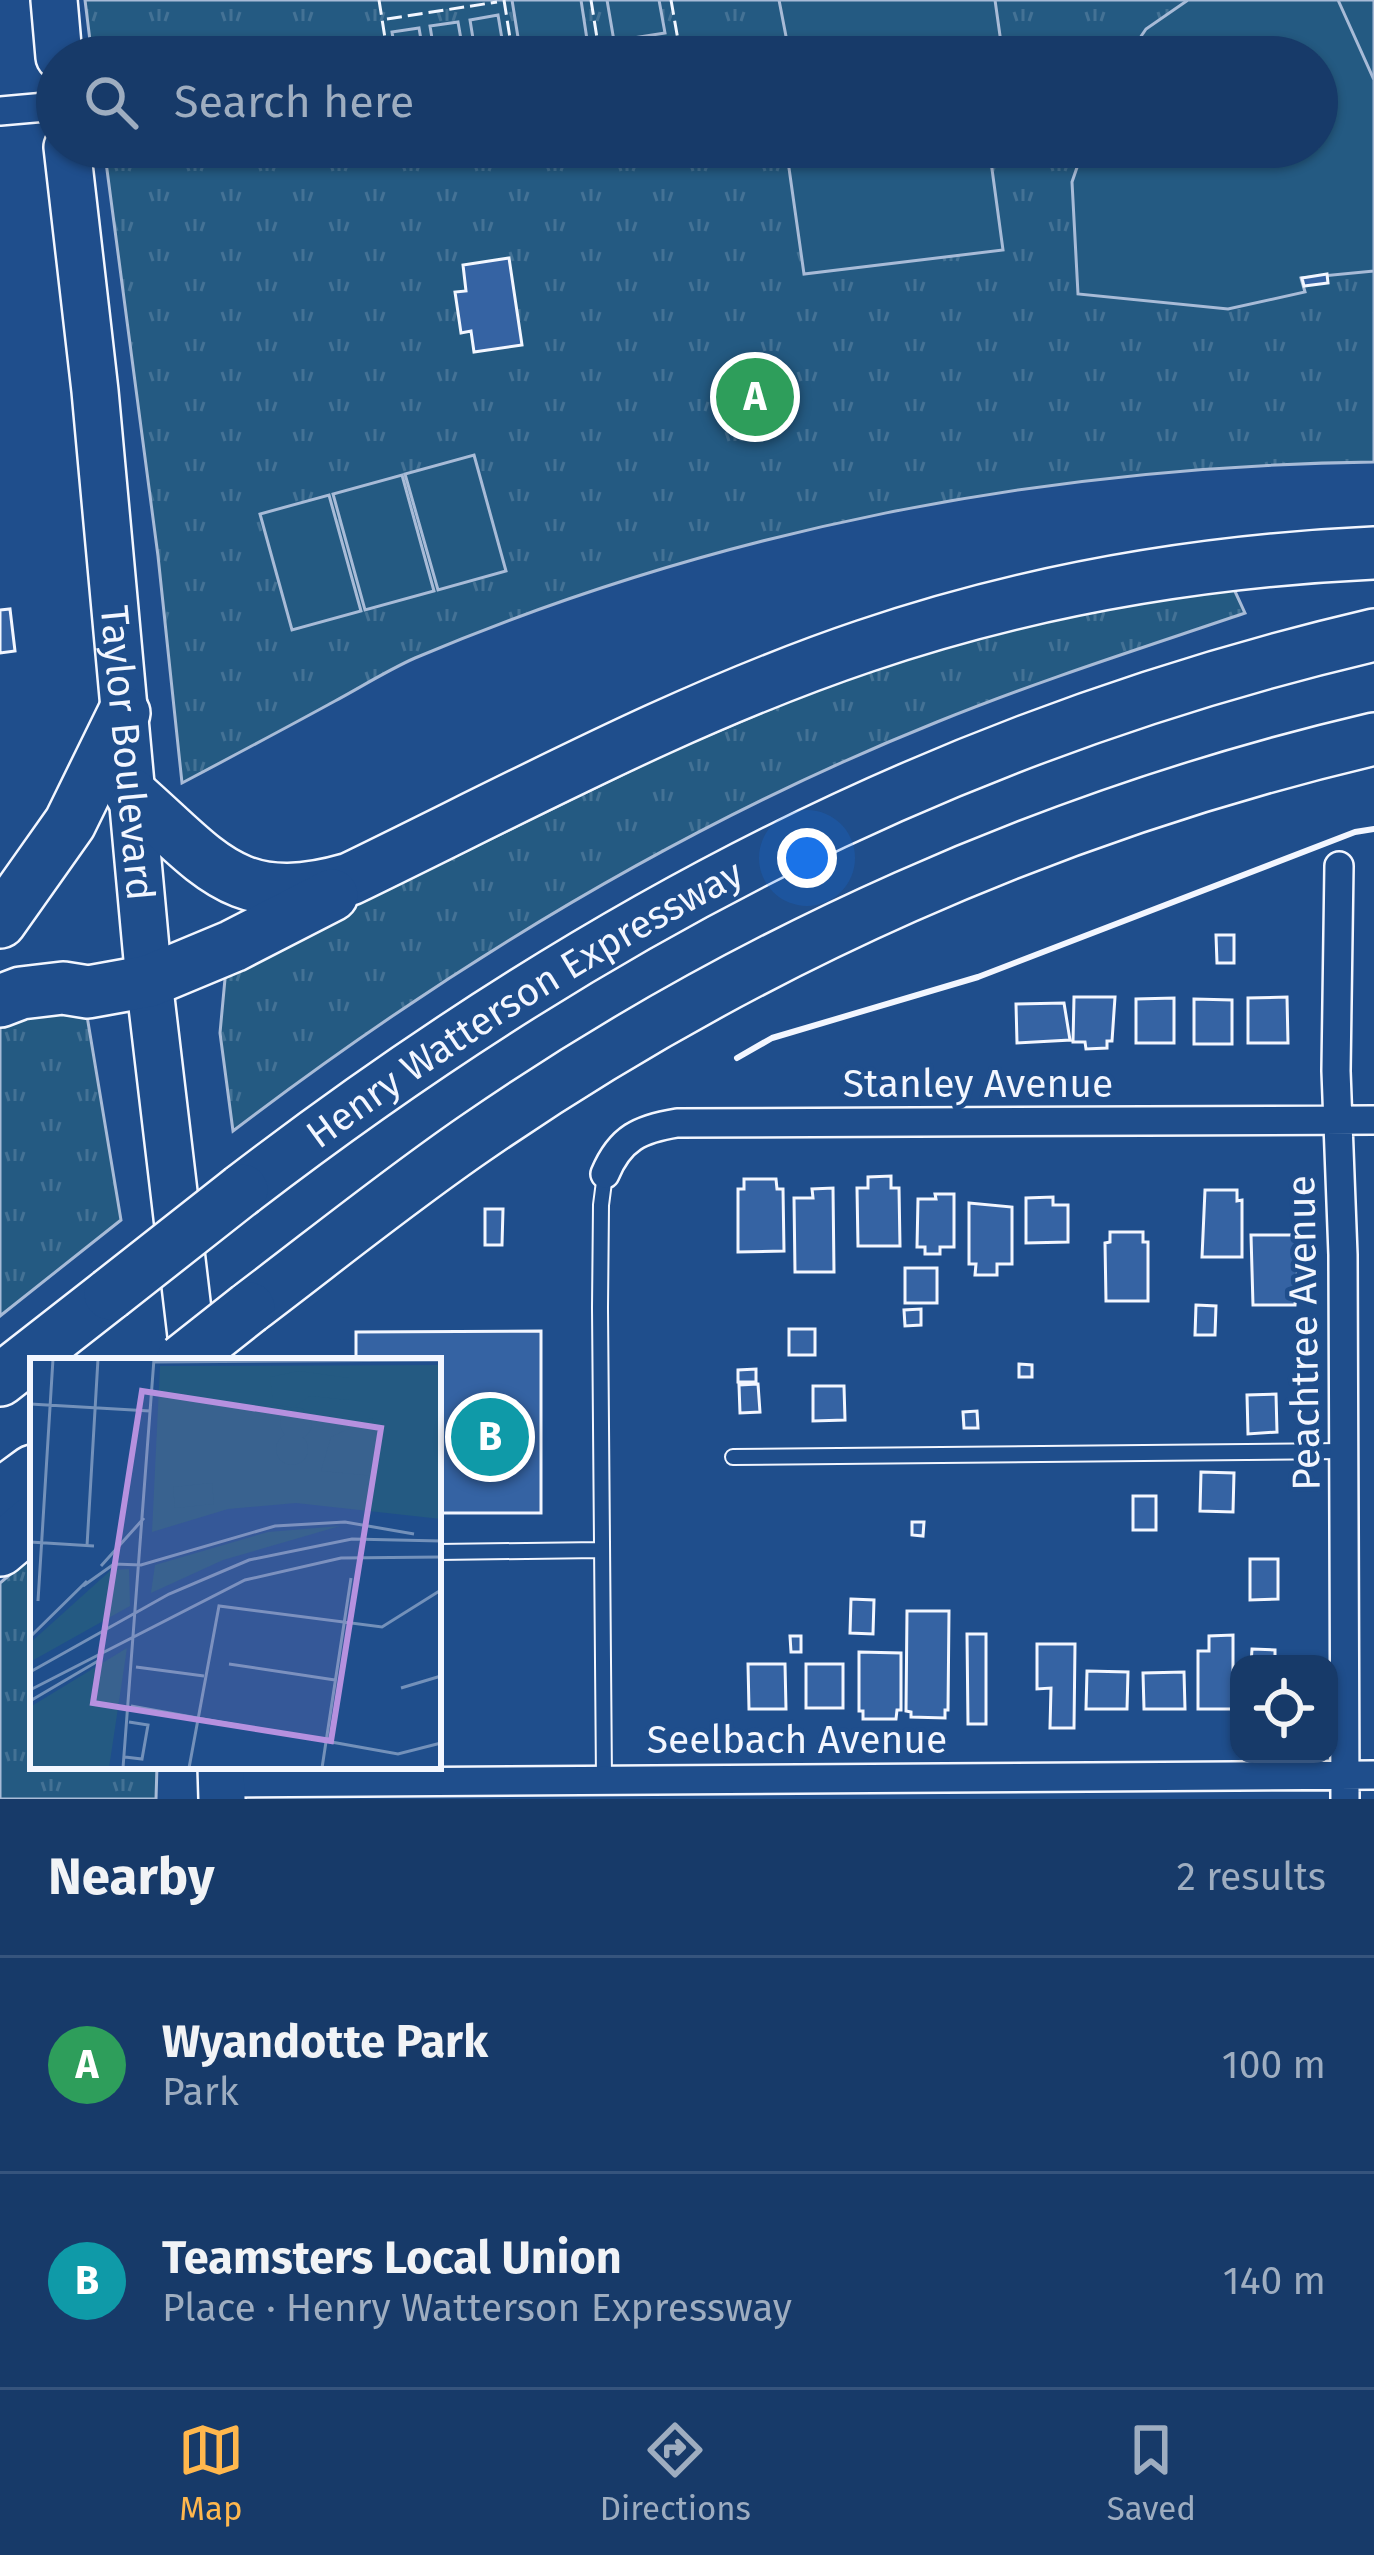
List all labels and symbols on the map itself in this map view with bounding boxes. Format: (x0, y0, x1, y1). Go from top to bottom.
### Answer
pin: A (716, 352, 794, 442)
street label: Taylor Boulevard (91, 603, 164, 902)
your location (777, 828, 837, 888)
street label: Henry Watterson Expressway (298, 850, 750, 1158)
street label: Stanley Avenue (843, 1061, 1113, 1107)
street label: Peachtree Avenue (1278, 1175, 1330, 1491)
inset map (30, 1358, 441, 1769)
pin: B (451, 1392, 529, 1482)
street label: Seelbach Avenue (647, 1717, 947, 1763)

